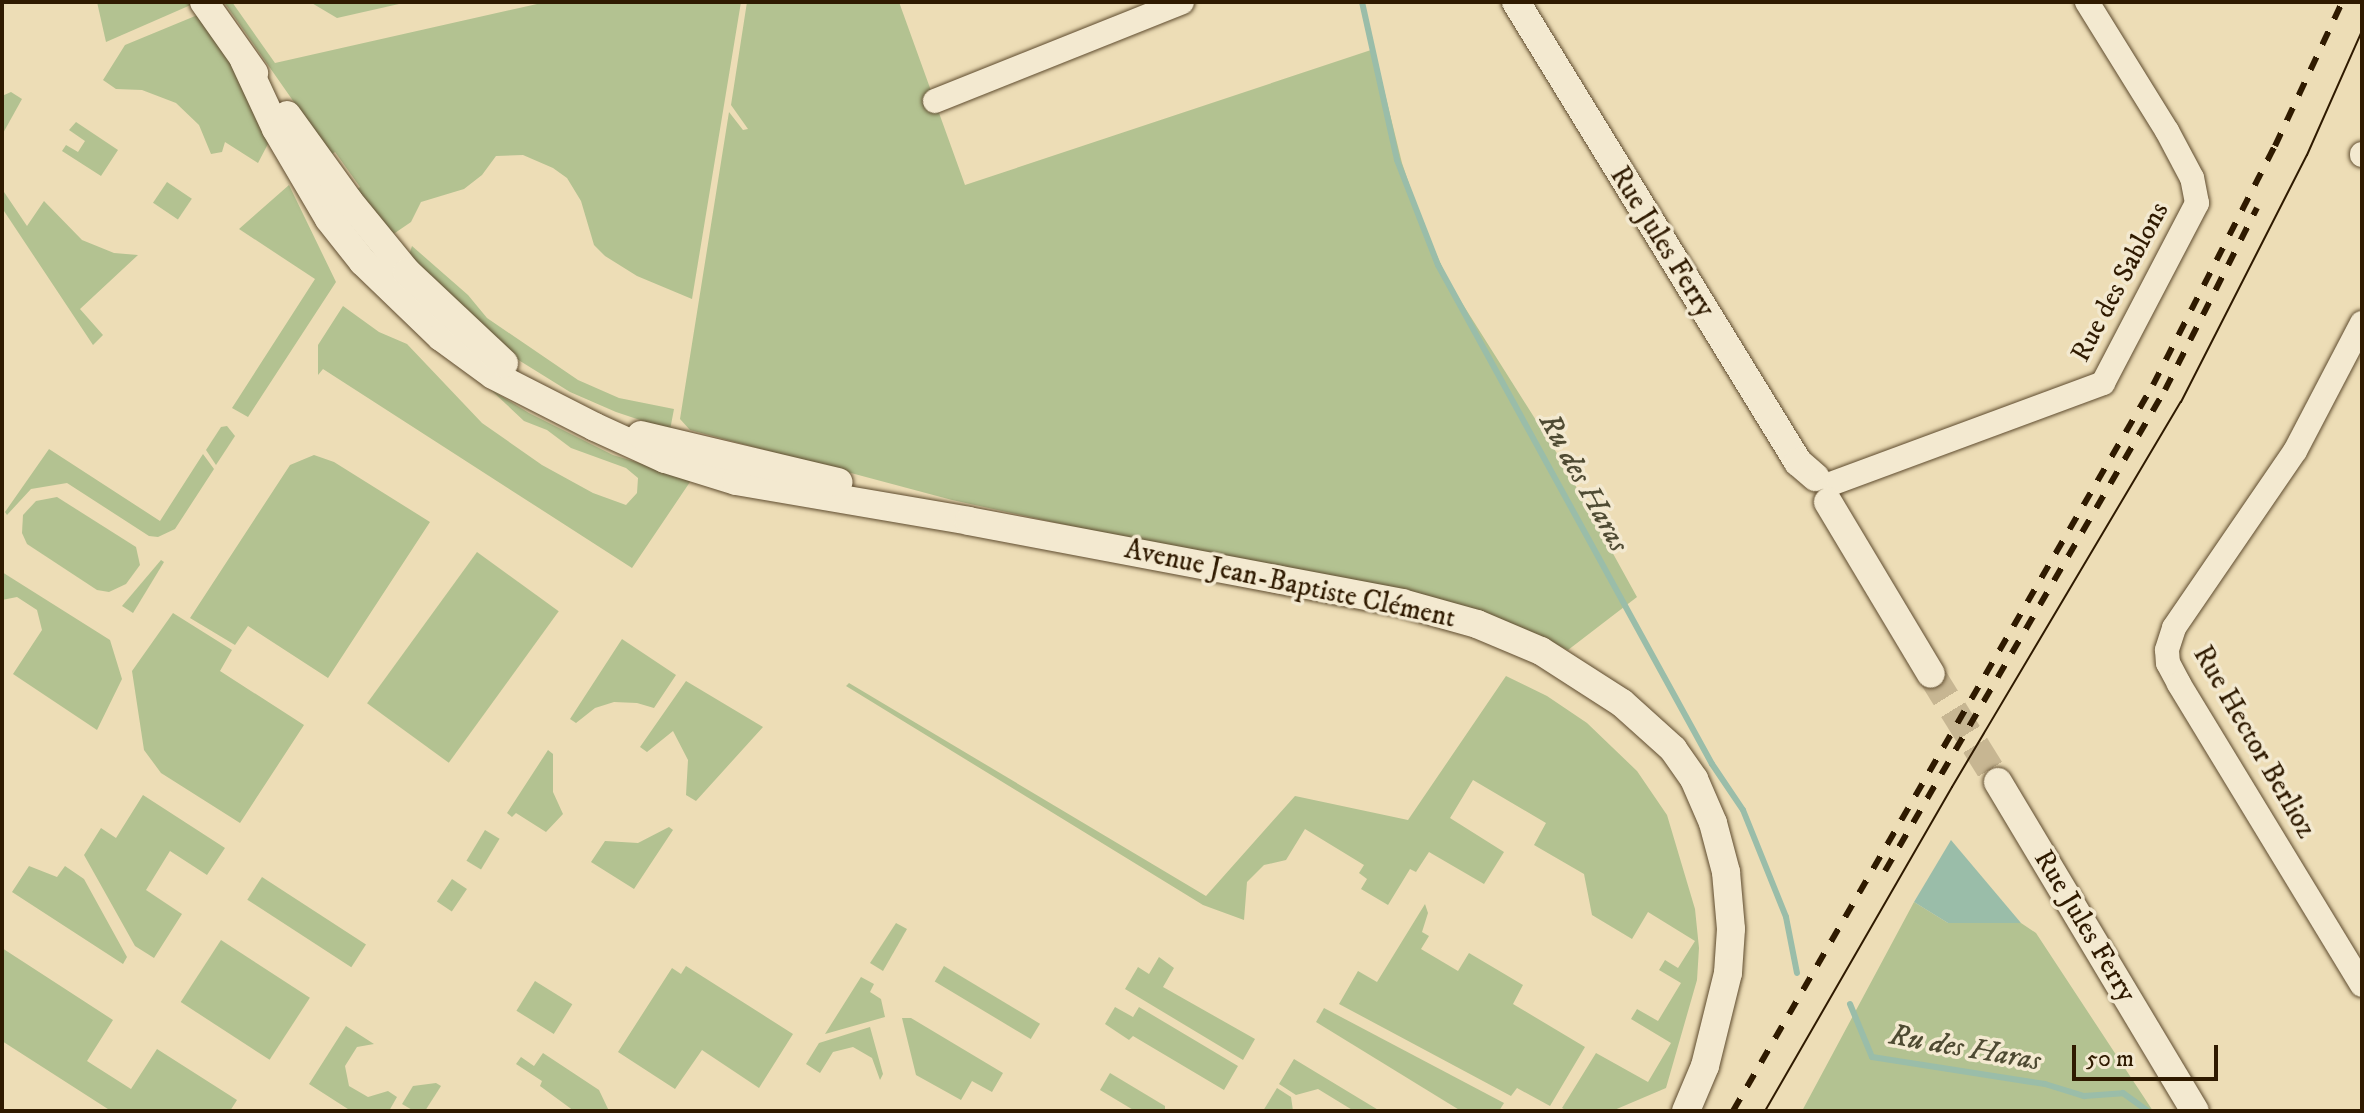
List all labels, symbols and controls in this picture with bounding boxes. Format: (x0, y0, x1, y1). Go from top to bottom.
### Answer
street label: Rue Jules Ferry (1602, 160, 1722, 324)
street label: Rue des Sablons (2064, 196, 2176, 368)
water label: Ru des Haras (1530, 407, 1636, 559)
street label: Avenue Jean-Baptiste Clément (1122, 533, 1458, 635)
street label: Rue Hector Berlioz (2185, 640, 2323, 844)
street label: Rue Jules Ferry (2026, 844, 2144, 1008)
water label: Ru des Haras (1886, 1018, 2044, 1080)
scale bar (2076, 1029, 2222, 1079)
text: 50 m (2086, 1044, 2134, 1074)

